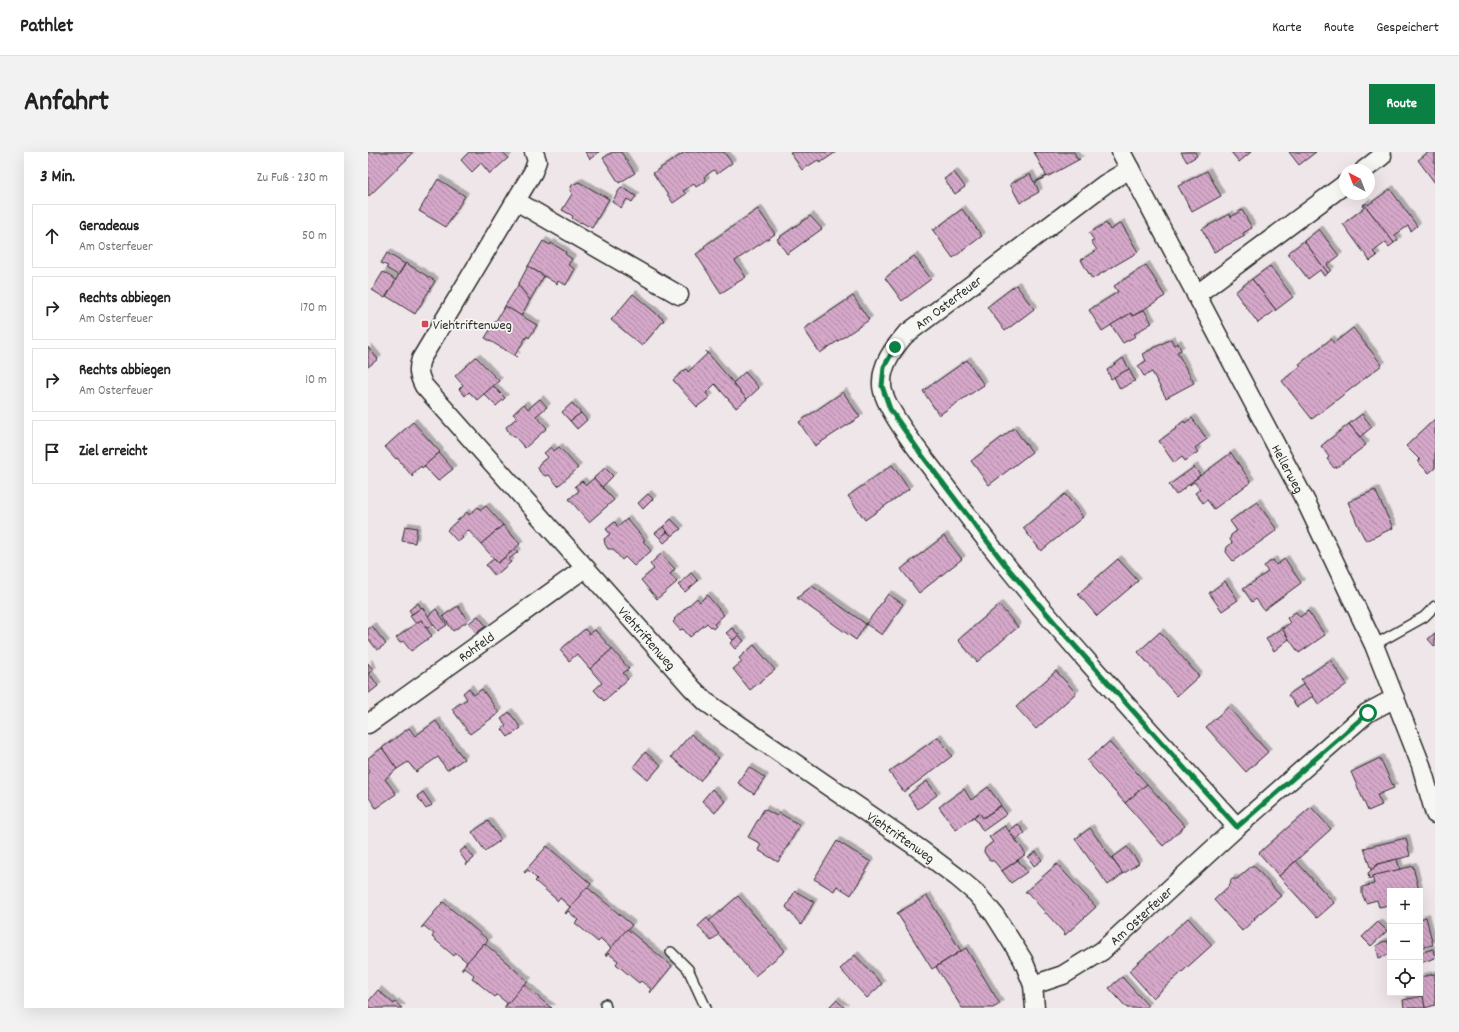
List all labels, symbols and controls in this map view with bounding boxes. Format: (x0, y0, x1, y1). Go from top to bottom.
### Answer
text: Pathlet (20, 14, 73, 41)
text: Karte (1272, 18, 1302, 38)
text: Route (1324, 18, 1354, 38)
text: Gespeichert (1376, 18, 1439, 38)
text: Anfahrt (24, 84, 109, 124)
button: Route (1369, 84, 1435, 124)
north arrow (1339, 164, 1375, 200)
text: 3 Min. (40, 166, 75, 190)
text: Zu Fuß · 230 m (257, 169, 328, 188)
text: Geradeaus (79, 216, 139, 238)
icon: ahead (41, 225, 63, 247)
text: 50 m (302, 227, 327, 246)
text: Am Osterfeuer (79, 238, 153, 257)
street label: Am Osterfeuer (911, 271, 988, 335)
text: Rechts abbiegen (79, 288, 171, 310)
icon: right (41, 297, 63, 319)
text: 170 m (300, 299, 327, 318)
text: Am Osterfeuer (79, 310, 153, 329)
place label: Viehtriftenweg (433, 316, 512, 336)
marker: Viehtriftenweg (420, 319, 430, 329)
route end (886, 338, 904, 356)
text: Rechts abbiegen (79, 360, 171, 382)
icon: right (41, 369, 63, 391)
text: 10 m (305, 371, 327, 390)
text: Am Osterfeuer (79, 382, 153, 401)
icon: arrive (41, 441, 63, 463)
text: Ziel erreicht (79, 441, 147, 463)
street label: Hellerweg (1265, 441, 1308, 497)
street label: Viehtriftenweg (612, 603, 680, 675)
street label: Rohfeld (455, 628, 499, 668)
route start (1359, 704, 1377, 722)
street label: Viehtriftenweg (862, 807, 938, 869)
street label: Am Osterfeuer (1106, 882, 1179, 951)
map controls (1387, 888, 1423, 996)
button: + (1387, 888, 1423, 924)
button: − (1387, 924, 1423, 960)
button: locate (1387, 960, 1423, 996)

